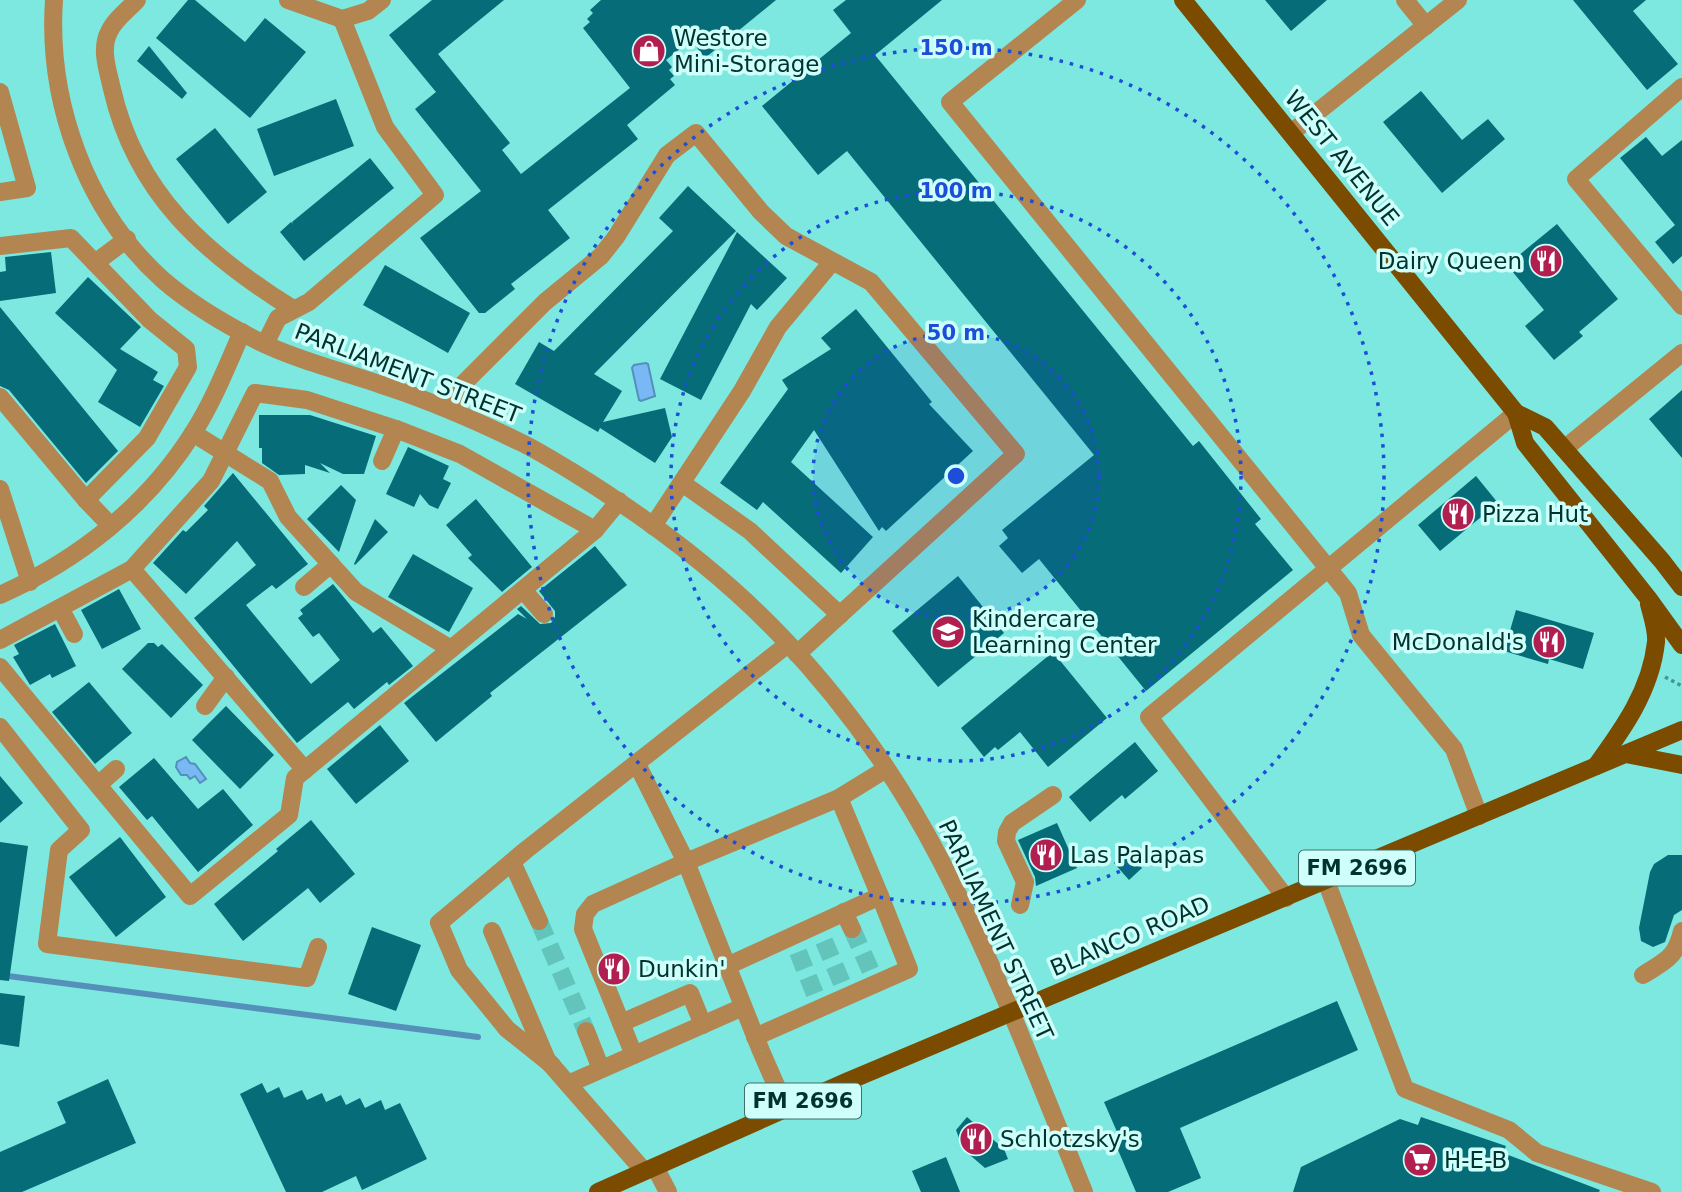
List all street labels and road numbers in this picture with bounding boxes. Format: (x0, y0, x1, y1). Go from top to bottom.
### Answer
street label: WEST AVENUE (1280, 85, 1404, 231)
street label: PARLIAMENT STREET (291, 318, 526, 429)
street label: PARLIAMENT STREET (933, 816, 1059, 1045)
road number: FM 2696 (1299, 850, 1415, 886)
street label: BLANCO ROAD (1046, 891, 1214, 981)
road number: FM 2696 (745, 1084, 861, 1118)

